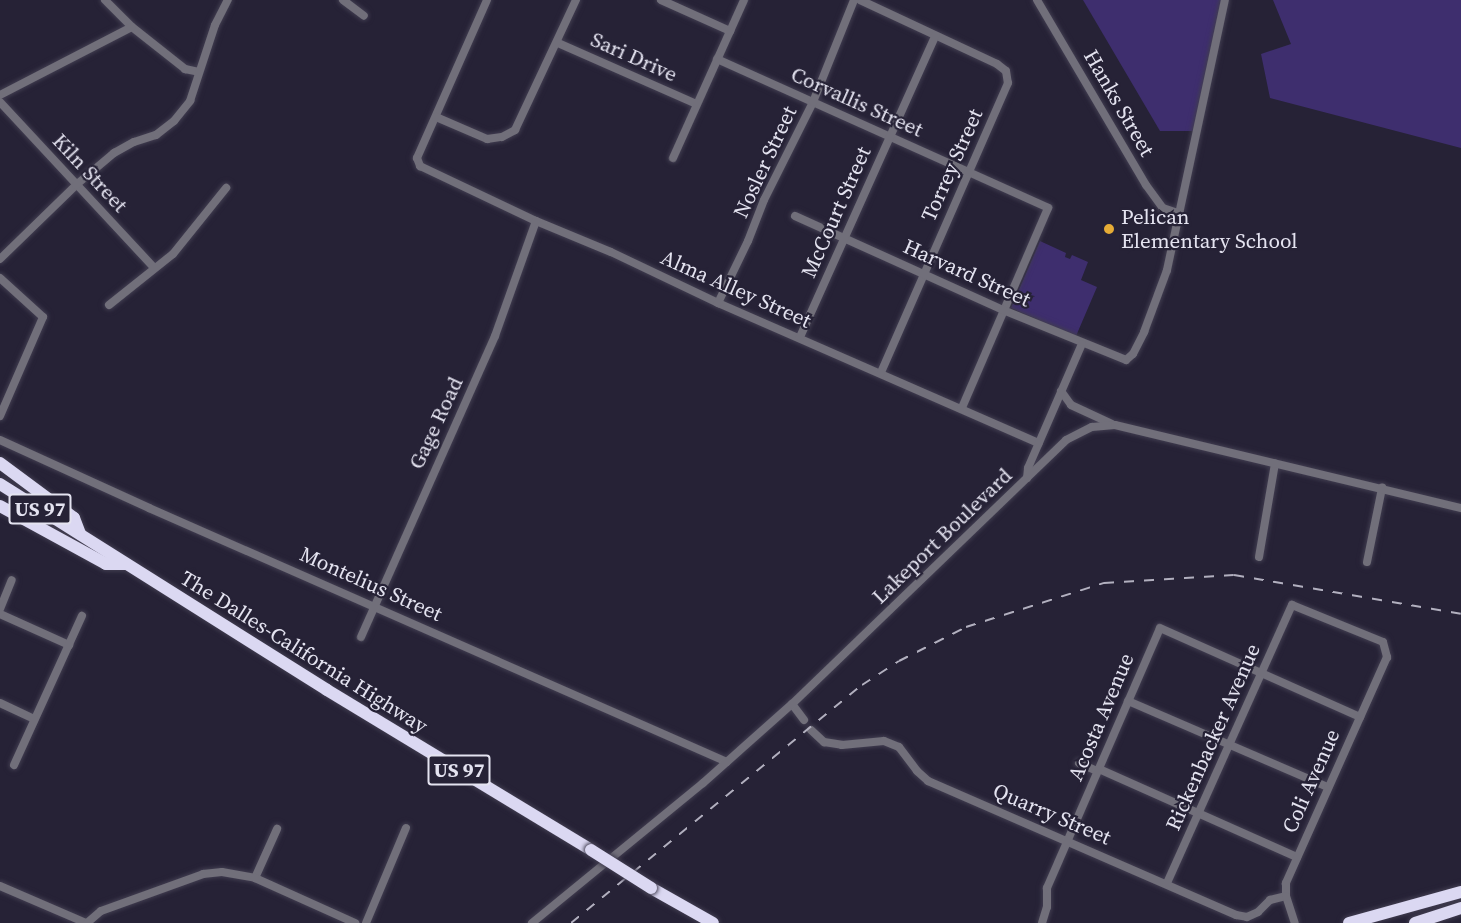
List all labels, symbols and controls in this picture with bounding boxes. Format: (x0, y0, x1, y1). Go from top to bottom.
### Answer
street label: Sari Drive (587, 27, 681, 87)
street label: Hanks Street (1078, 45, 1160, 161)
street label: Corvallis Street (787, 62, 927, 142)
street label: Nosler Street (728, 102, 802, 222)
street label: Torrey Street (916, 105, 988, 225)
street label: Kiln Street (47, 128, 133, 218)
street label: McCourt Street (796, 143, 876, 281)
place label: Pelican Elementary School (1121, 204, 1298, 254)
marker: Pelican Elementary School (1102, 222, 1116, 236)
street label: Harvard Street (900, 234, 1034, 312)
street label: Alma Alley Street (657, 245, 815, 333)
street label: Gage Road (404, 373, 468, 473)
street label: Lakeport Boulevard (867, 463, 1017, 609)
road number: US 97 (9, 492, 72, 526)
street label: Montelius Street (296, 541, 446, 627)
street label: The Dalles-California Highway (176, 565, 432, 739)
street label: Rickenbacker Avenue (1160, 640, 1266, 834)
street label: Acosta Avenue (1063, 650, 1139, 784)
street label: Coli Avenue (1277, 725, 1345, 837)
road number: US 97 (428, 753, 490, 787)
street label: Quarry Street (989, 778, 1115, 850)

